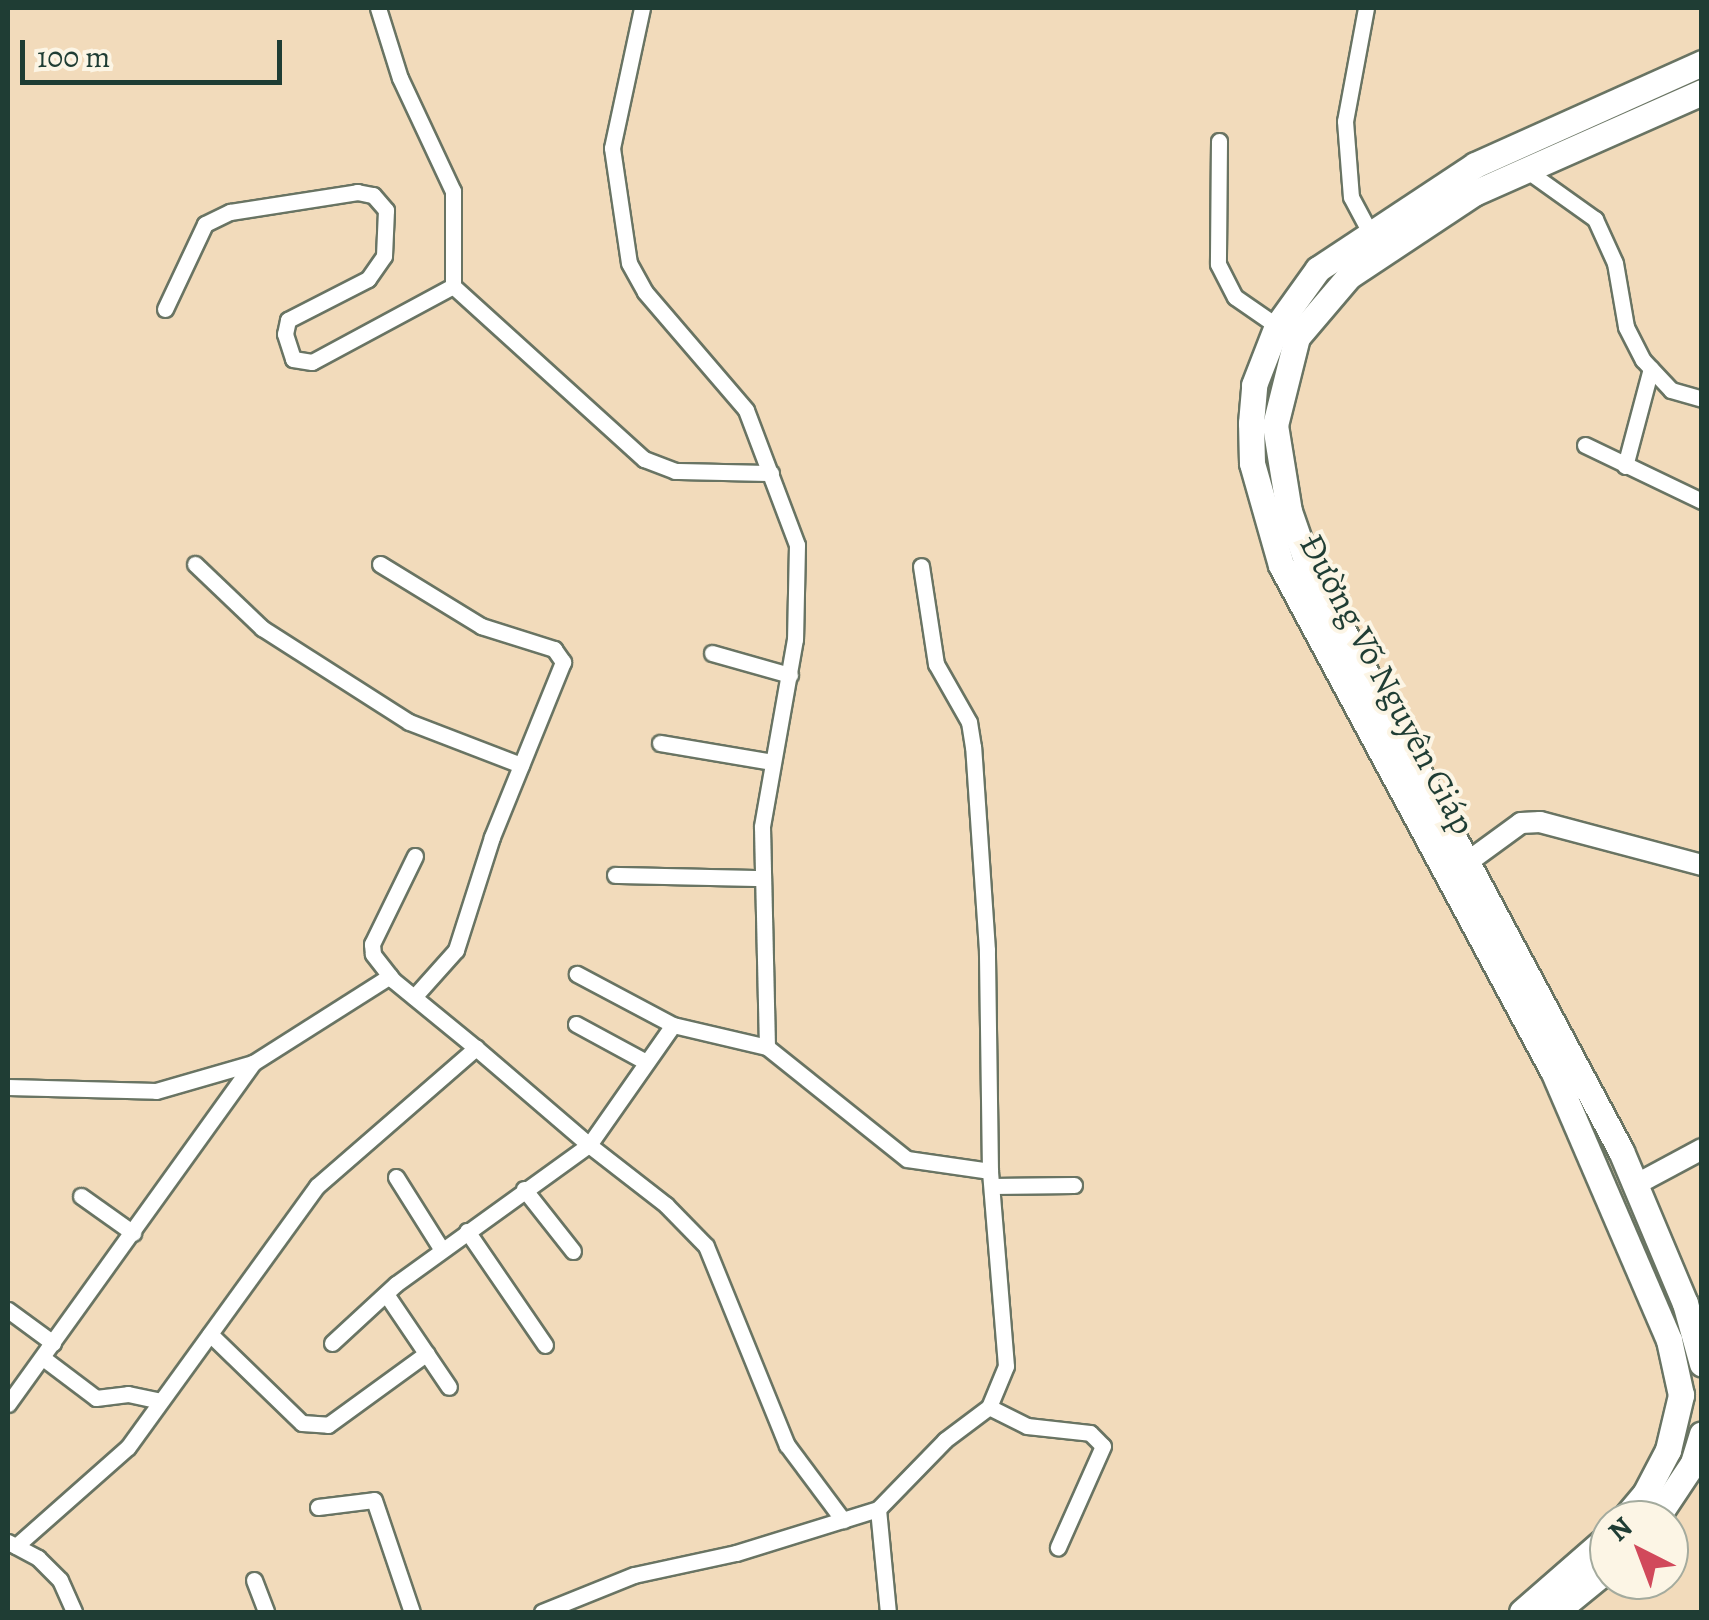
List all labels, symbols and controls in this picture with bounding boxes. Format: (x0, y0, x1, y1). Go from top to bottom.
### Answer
scale bar (25, 20, 288, 82)
text: 100 m (37, 37, 110, 77)
street label: Đường Võ Nguyên Giáp (1291, 527, 1485, 841)
north arrow (1589, 1500, 1689, 1600)
text: N (1600, 1508, 1641, 1550)

